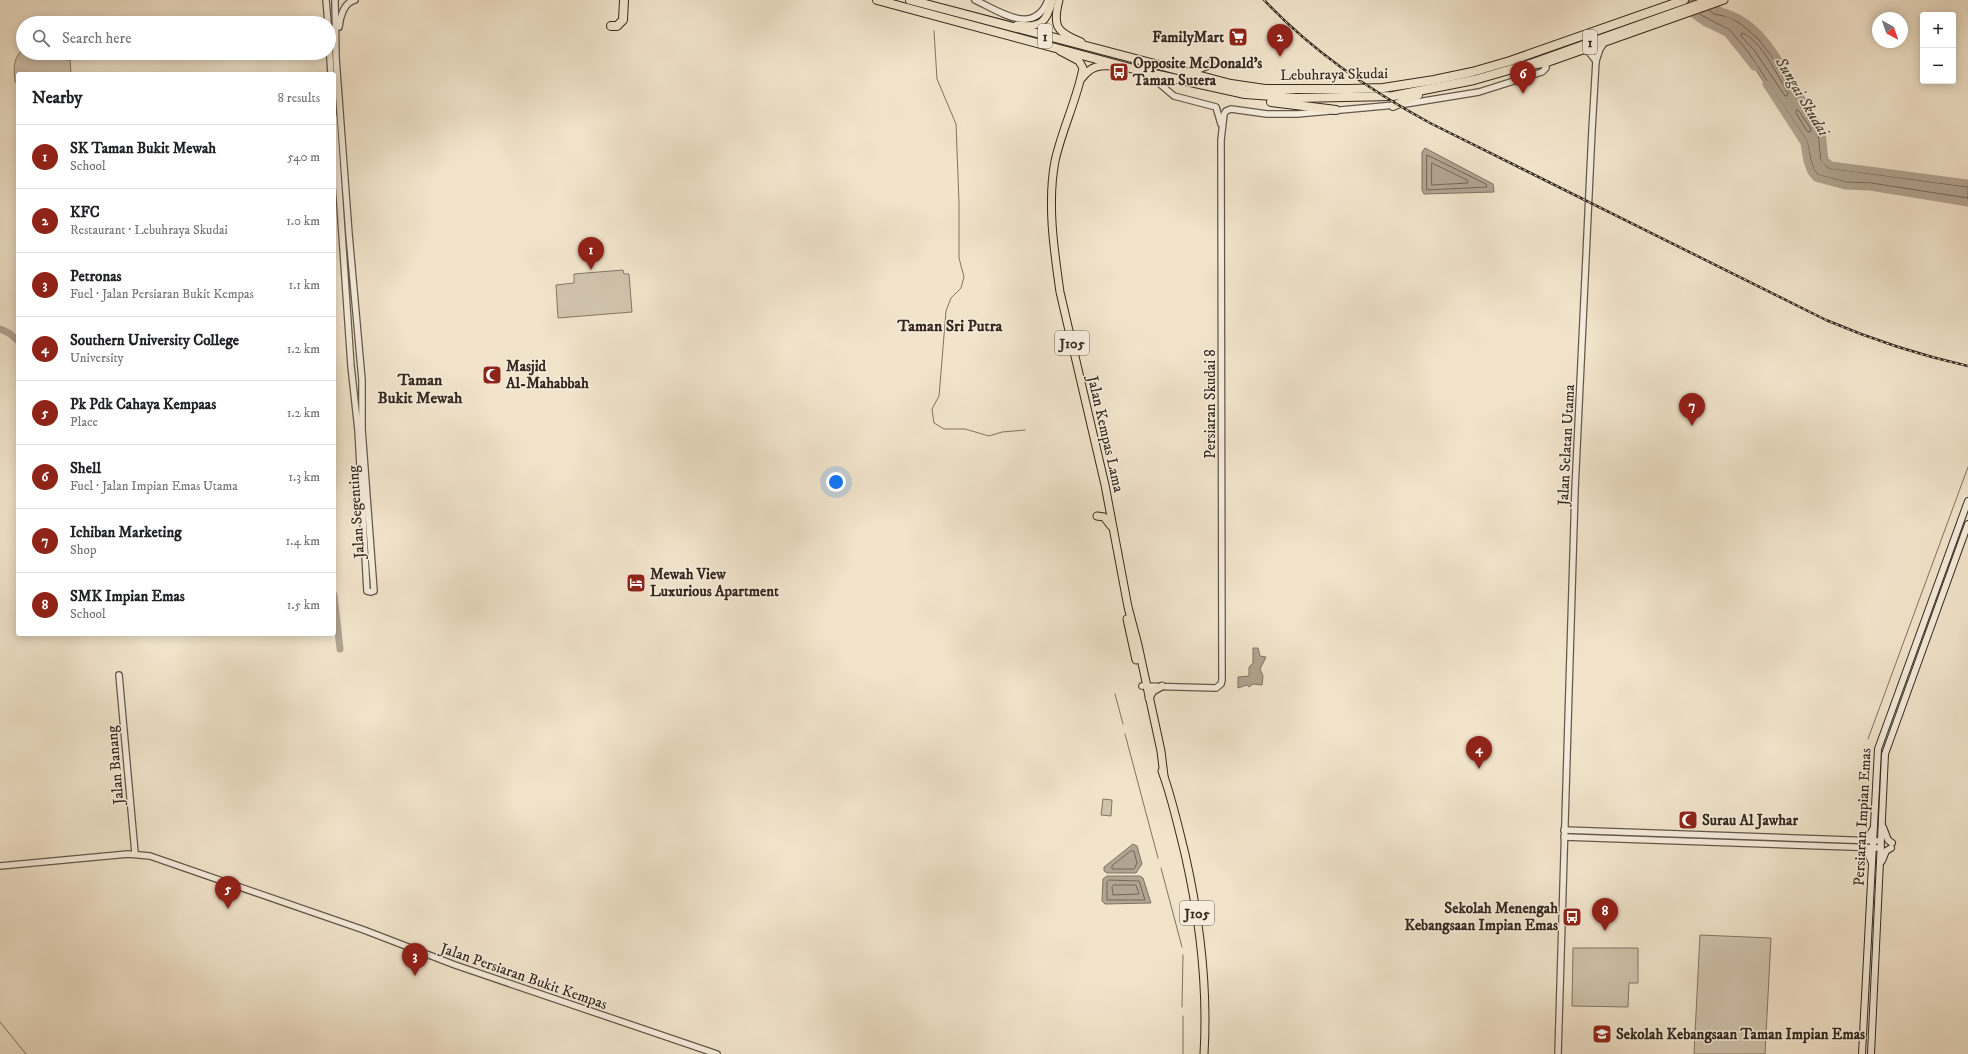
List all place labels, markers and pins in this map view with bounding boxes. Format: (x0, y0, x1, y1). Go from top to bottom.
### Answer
pin: 2 (1267, 24, 1293, 57)
supermarket icon: FamilyMart (1227, 26, 1249, 48)
place label: FamilyMart (1152, 28, 1224, 47)
place label: Opposite McDonald's Taman Sutera (1132, 54, 1262, 90)
bus stop icon: Opposite McDonald's Taman Sutera (1108, 61, 1130, 83)
pin: 6 (1510, 61, 1536, 94)
pin: 1 (578, 237, 604, 270)
place label: Masjid Al-Mahabbah (505, 357, 589, 393)
mosque icon: Masjid Al-Mahabbah (481, 364, 503, 386)
pin: 7 (1679, 393, 1705, 426)
place label: Mewah View Luxurious Apartment (650, 565, 779, 601)
hotel icon: Mewah View Luxurious Apartment (625, 572, 647, 594)
pin: 4 (1466, 736, 1492, 769)
mosque icon: Surau Al Jawhar (1677, 809, 1699, 831)
place label: Surau Al Jawhar (1702, 811, 1798, 830)
pin: 5 (215, 876, 241, 909)
pin: 8 (1592, 898, 1618, 931)
place label: Sekolah Menengah Kebangsaan Impian Emas (1405, 899, 1558, 935)
bus stop icon: Sekolah Menengah Kebangsaan Impian Emas (1561, 906, 1583, 928)
pin: 3 (402, 943, 428, 976)
school or university icon: Sekolah Kebangsaan Taman Impian Emas (1591, 1023, 1613, 1045)
place label: Sekolah Kebangsaan Taman Impian Emas (1616, 1025, 1865, 1044)

